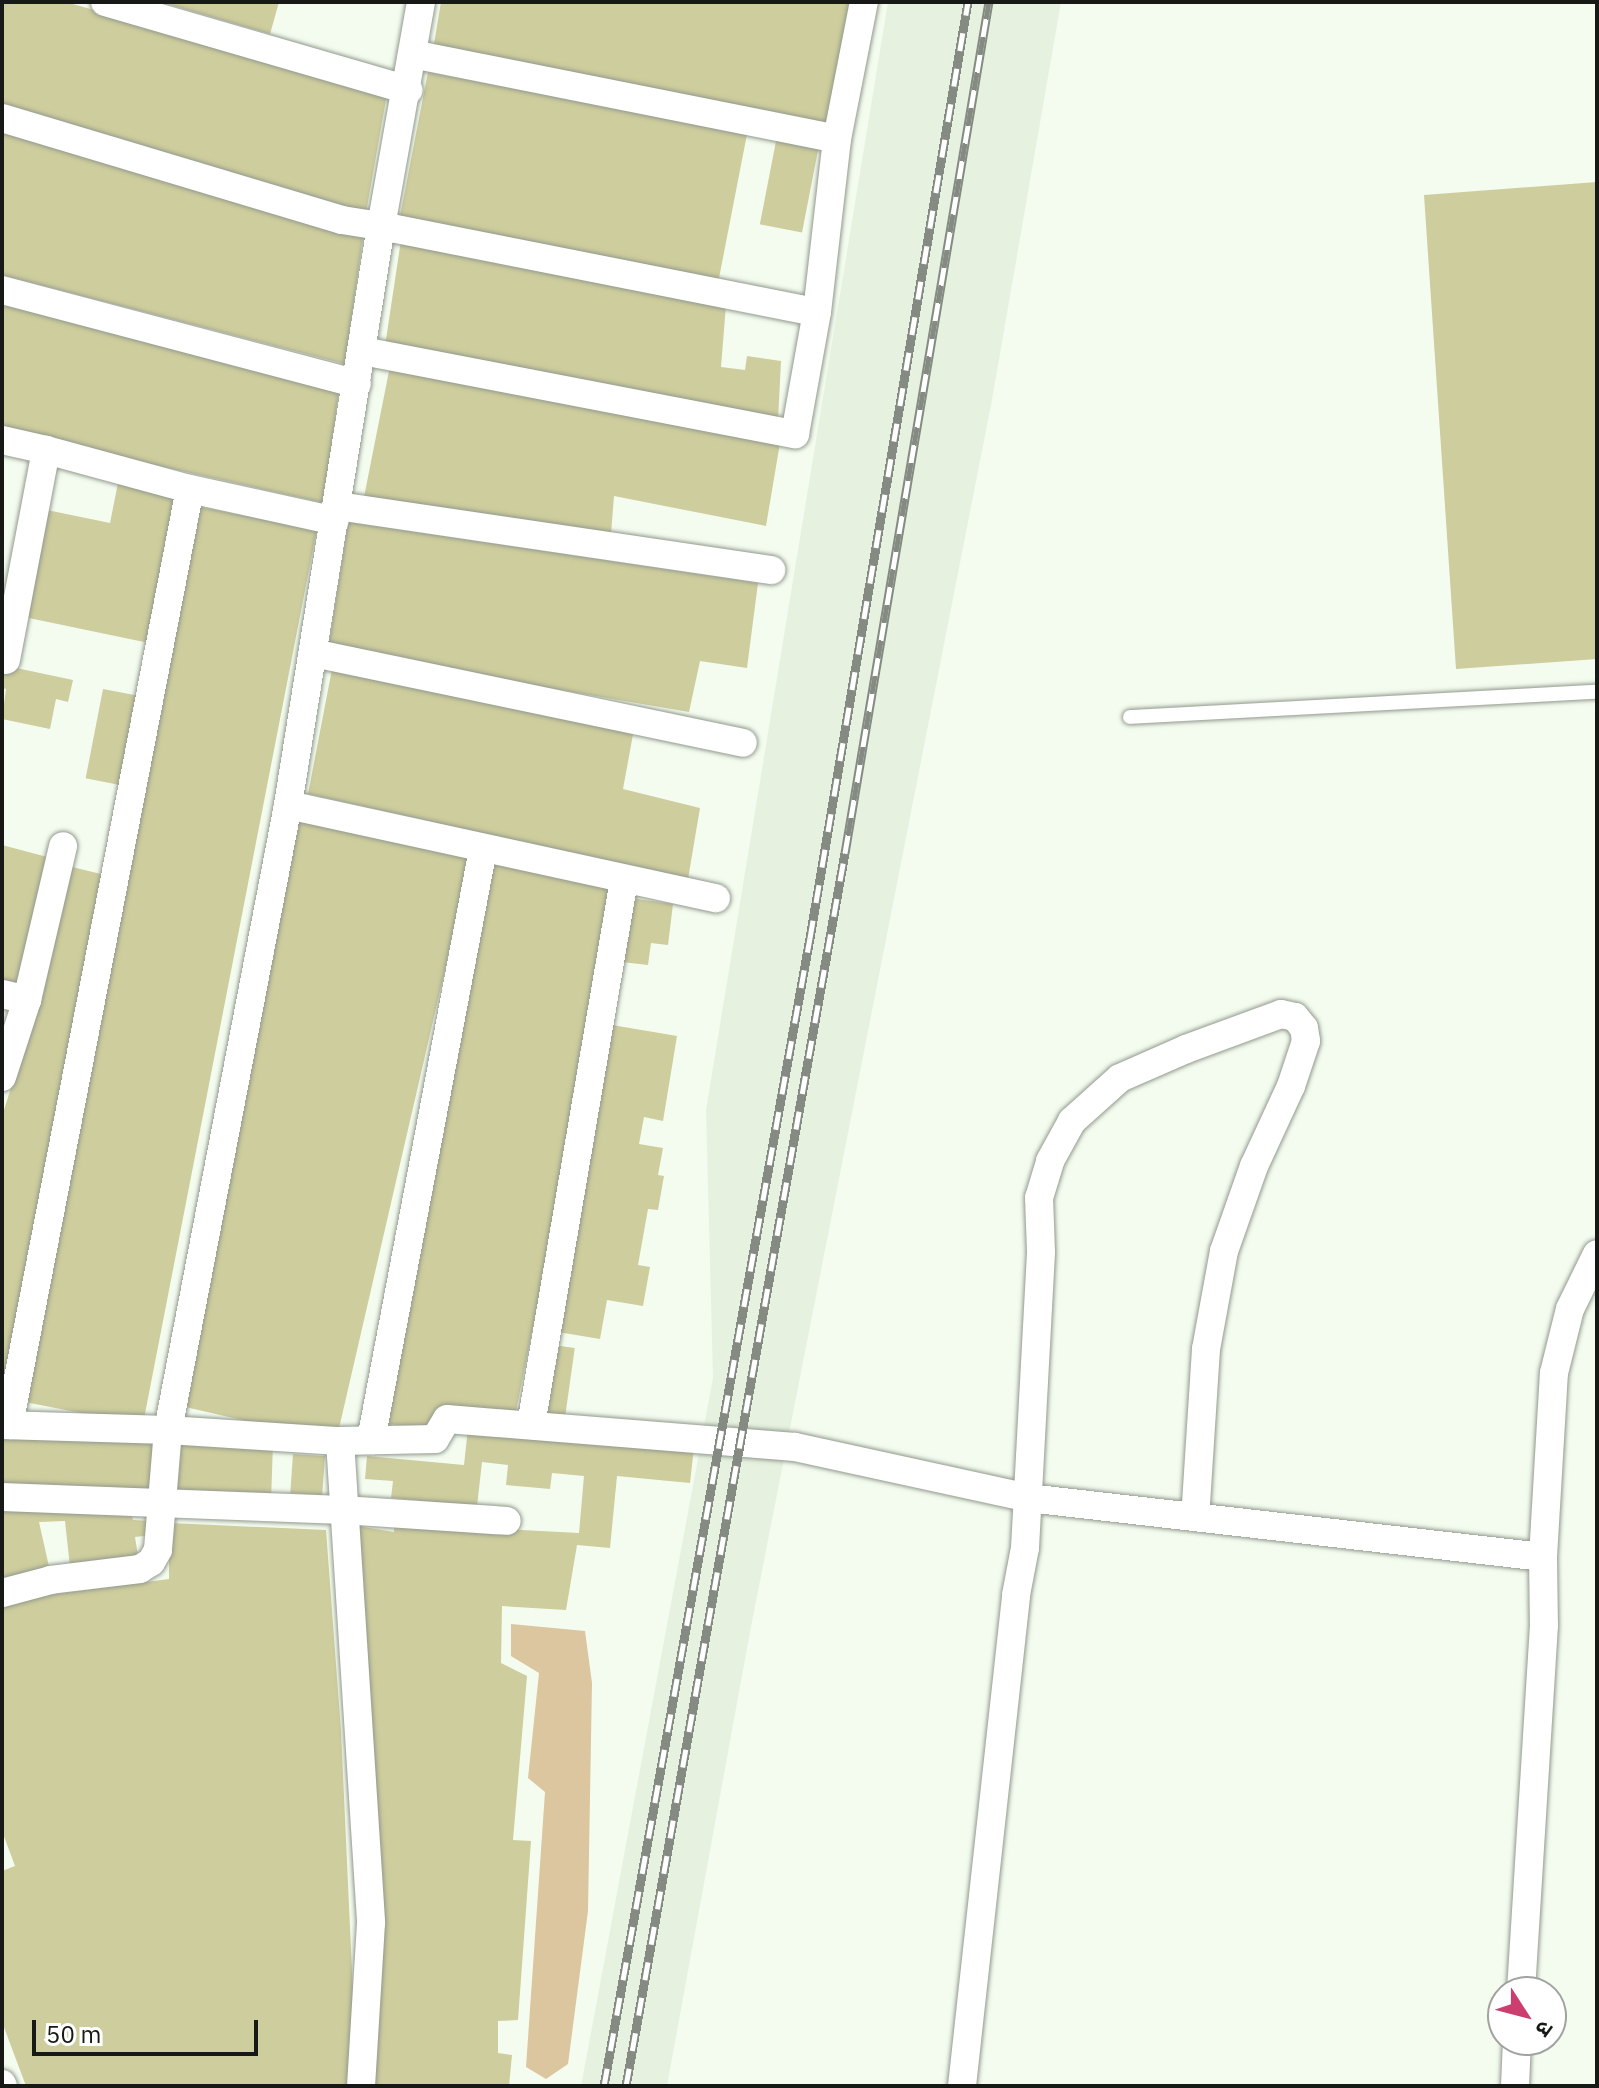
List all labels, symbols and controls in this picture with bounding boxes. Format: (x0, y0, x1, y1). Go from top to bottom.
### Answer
north arrow (1487, 1976, 1567, 2056)
scale bar (36, 2004, 262, 2054)
text: उ (1530, 2015, 1561, 2043)
text: 50 m (46, 2018, 101, 2050)

